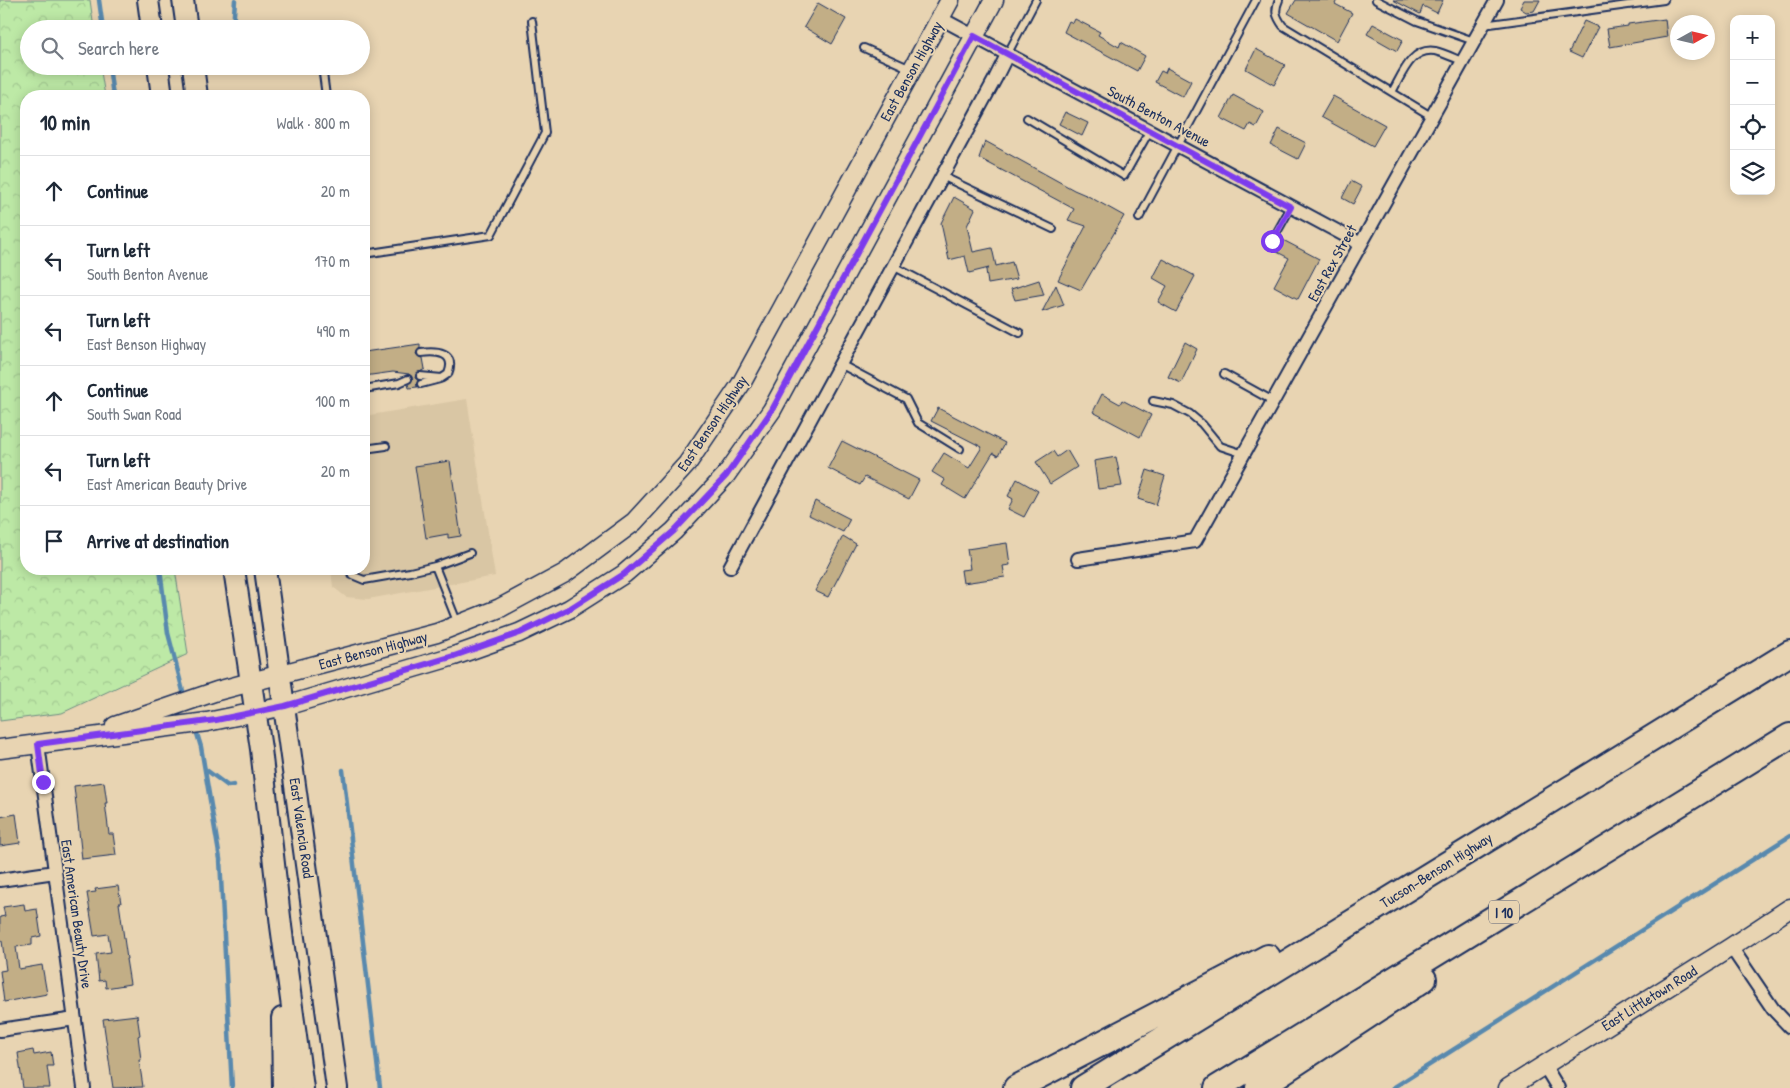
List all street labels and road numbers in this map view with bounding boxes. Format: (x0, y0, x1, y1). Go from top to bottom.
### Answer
street label: East Benson Highway (875, 17, 947, 125)
street label: South Benton Avenue (1104, 80, 1214, 152)
street label: East Rex Street (1302, 220, 1362, 305)
street label: East Benson Highway (672, 371, 752, 475)
street label: East Benson Highway (316, 625, 430, 675)
street label: East Valencia Road (285, 777, 319, 880)
street label: Tucson–Benson Highway (1376, 827, 1496, 913)
street label: East American Beauty Drive (56, 838, 98, 990)
road number: I 10 (1489, 900, 1519, 924)
street label: East Littletown Road (1597, 960, 1701, 1036)

